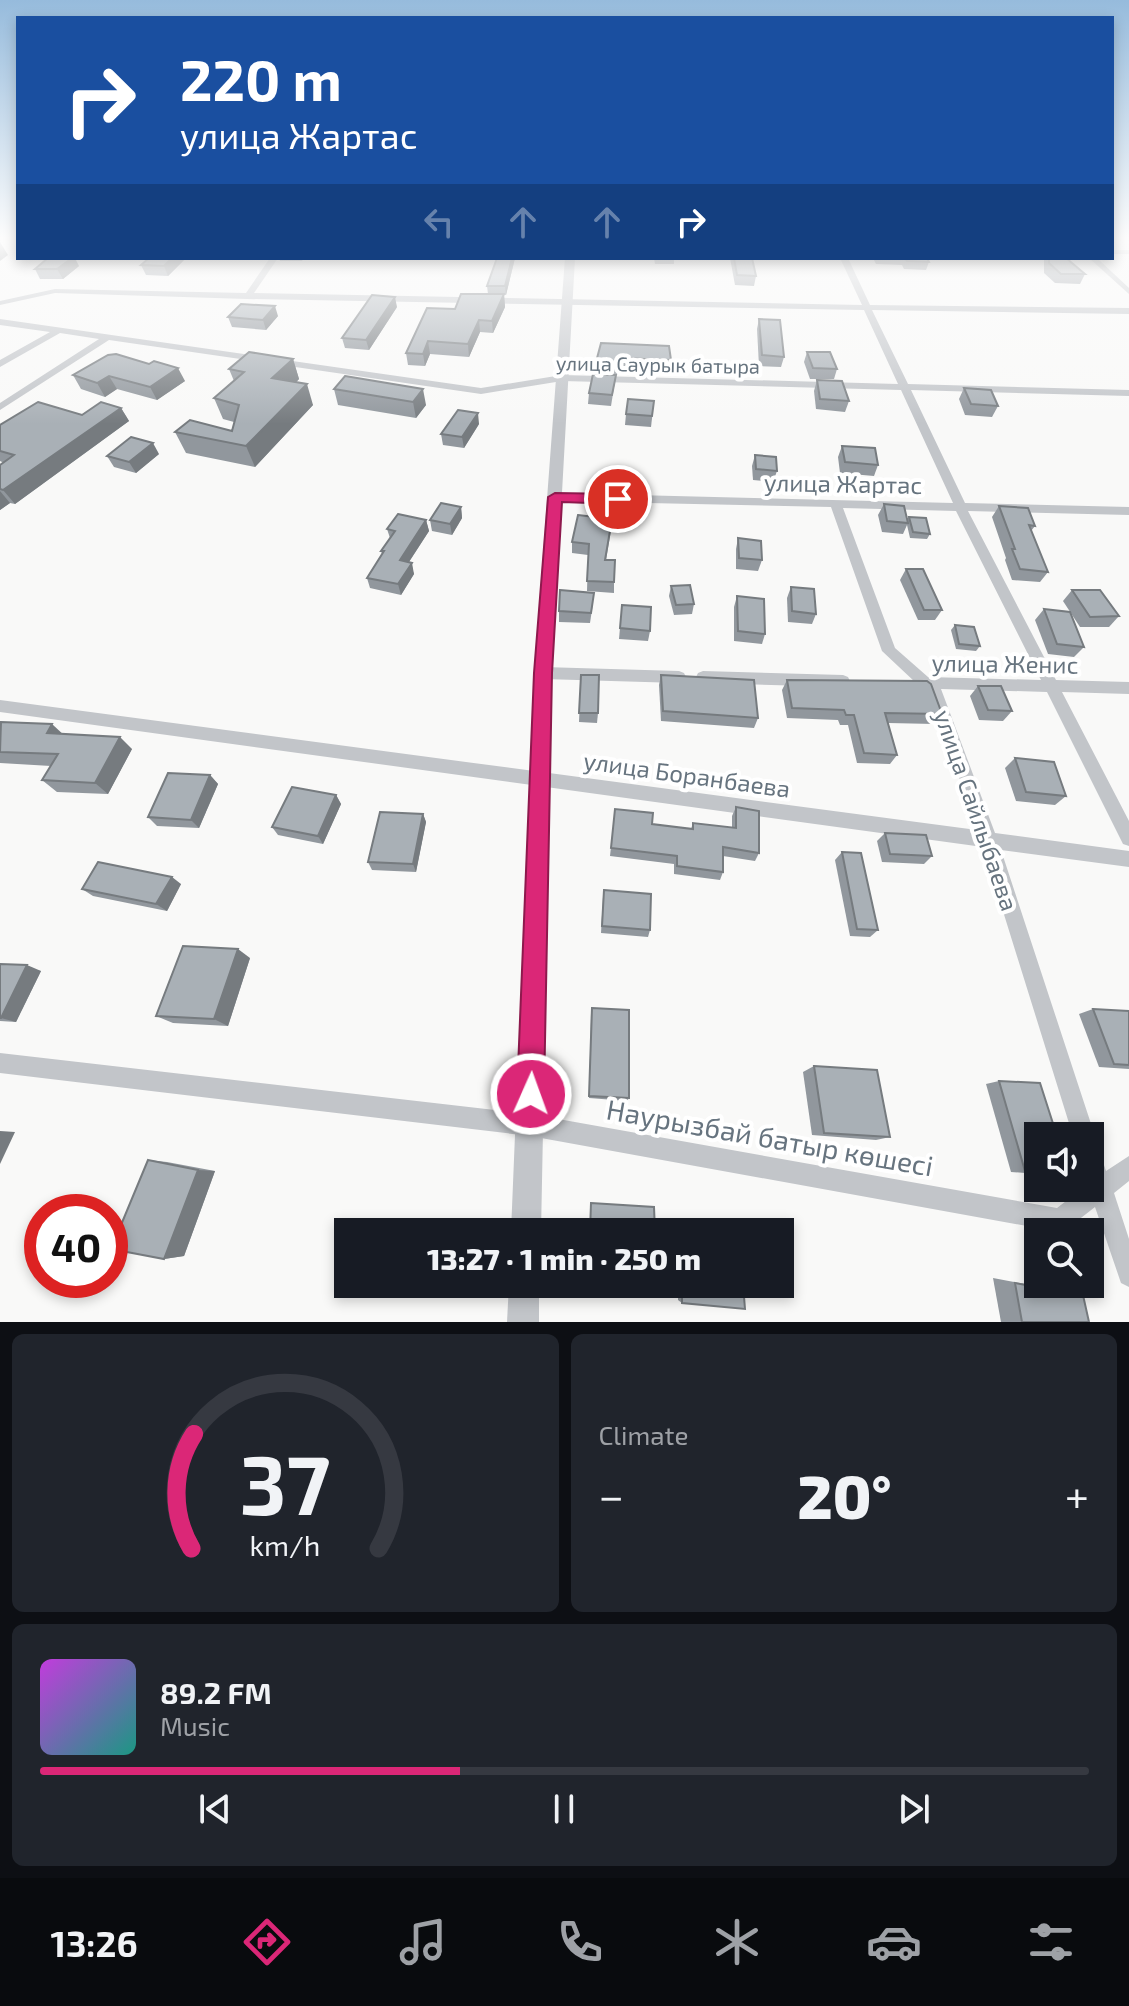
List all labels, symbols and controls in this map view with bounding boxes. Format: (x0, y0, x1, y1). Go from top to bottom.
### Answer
text: 220 m (180, 45, 342, 112)
icon: right (48, 48, 152, 152)
text: улица Жартас (180, 113, 417, 156)
icon: left (417, 200, 461, 244)
icon: ahead (501, 200, 545, 244)
icon: ahead (585, 200, 629, 244)
icon: right (669, 200, 713, 244)
street label: улица Саурык батыра (556, 350, 760, 379)
pin (584, 465, 652, 533)
street label: улица Жартас (764, 467, 922, 500)
icon: arrive (596, 477, 640, 521)
street label: улица Женис (931, 647, 1079, 680)
street label: улица Сайлыбаева (928, 706, 1025, 915)
street label: улица Боранбаева (582, 745, 792, 804)
position arrow (489, 1052, 573, 1136)
street label: Наурызбай батыр көшесі (604, 1092, 936, 1182)
map controls (1024, 1122, 1104, 1298)
button: sound (1024, 1122, 1104, 1202)
speed limit sign: 40 (24, 1194, 128, 1298)
button: search (1024, 1218, 1104, 1298)
text: 13:27 · 1 min · 250 m (427, 1240, 701, 1276)
text: Climate (599, 1419, 688, 1450)
text: 37 (240, 1432, 331, 1532)
text: 20° (797, 1459, 892, 1531)
text: − (599, 1468, 624, 1521)
text: + (1065, 1468, 1089, 1521)
text: km/h (250, 1527, 321, 1562)
text: 89.2 FM (160, 1674, 272, 1710)
text: Music (160, 1710, 230, 1741)
icon: previous (193, 1787, 237, 1831)
icon: pause (542, 1787, 586, 1831)
icon: next (892, 1787, 936, 1831)
icon: directions (239, 1914, 295, 1970)
icon: music (395, 1914, 451, 1970)
icon: phone (552, 1914, 608, 1970)
icon: climate (709, 1914, 765, 1970)
icon: car (866, 1914, 922, 1970)
icon: filters (1023, 1914, 1079, 1970)
text: 13:26 (50, 1921, 138, 1964)

